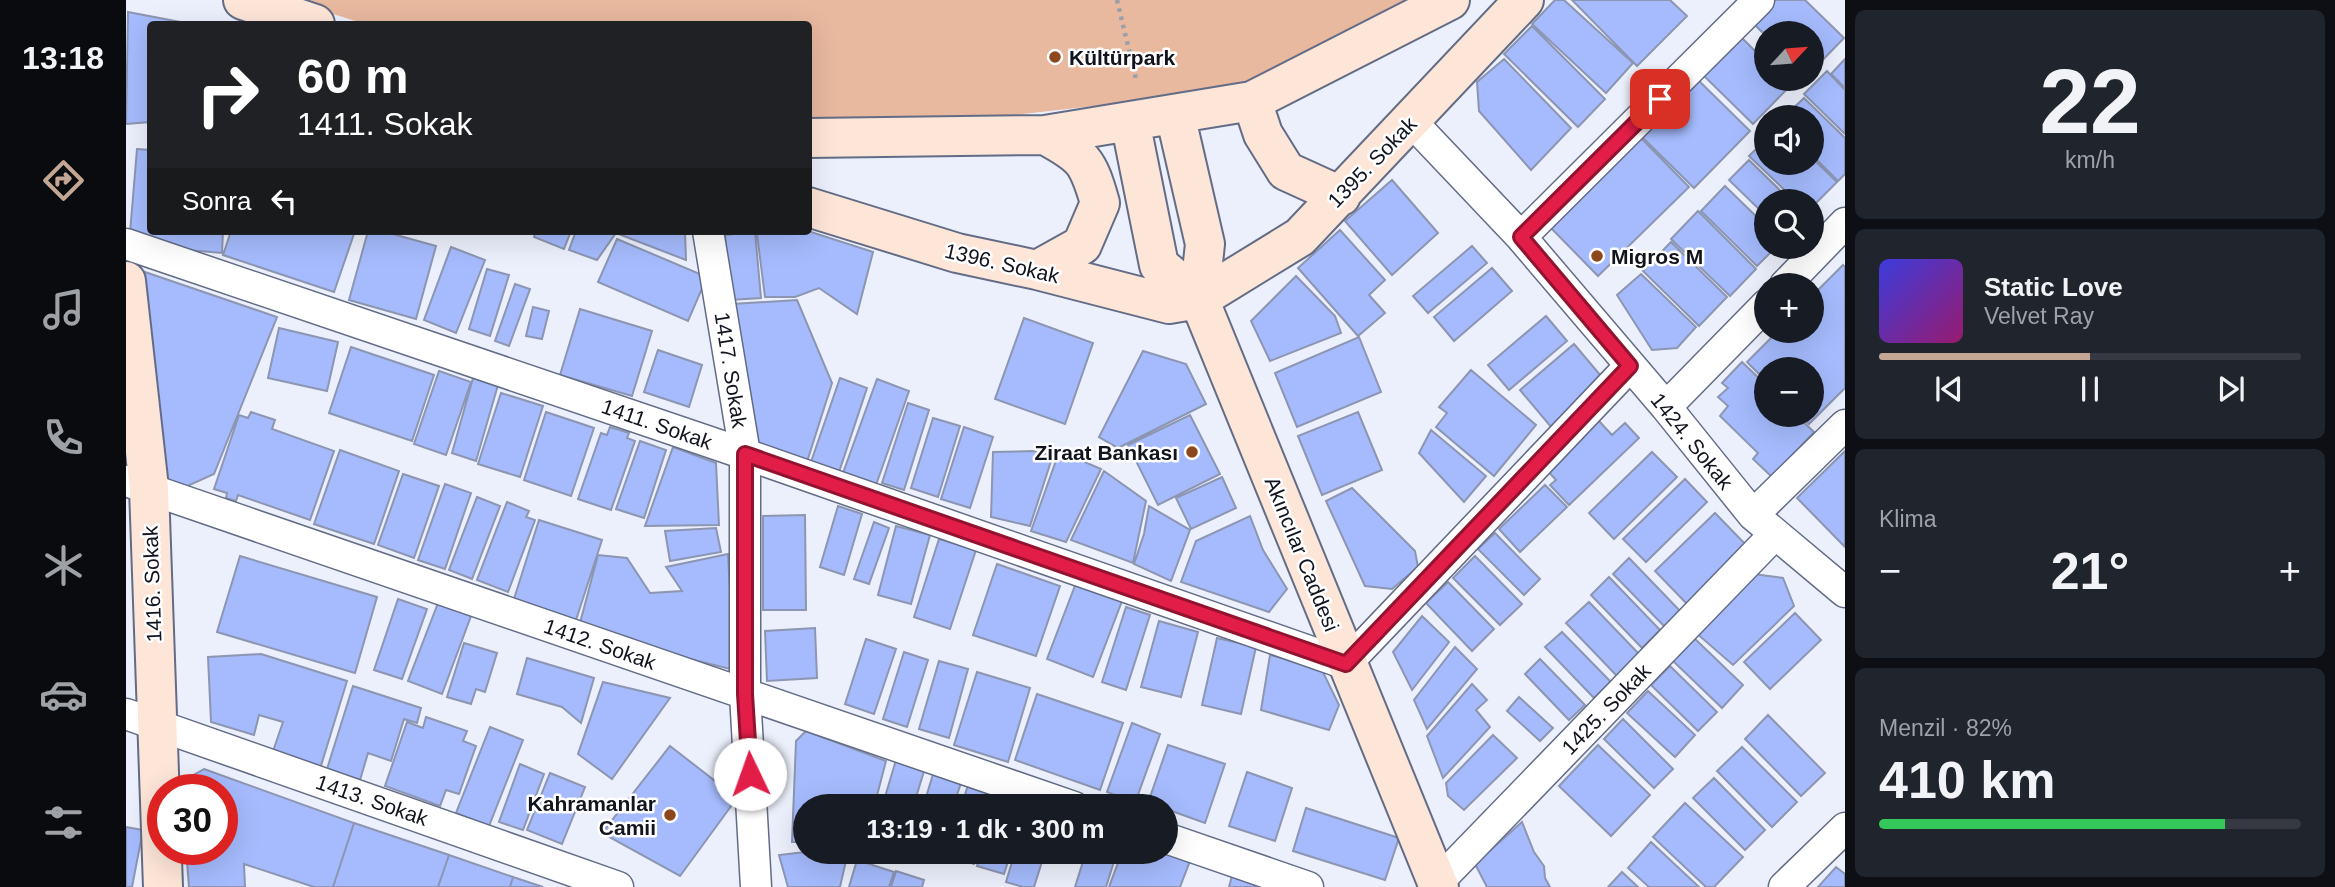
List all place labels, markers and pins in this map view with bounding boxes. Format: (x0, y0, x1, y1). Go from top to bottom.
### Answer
place label: Kültürpark (1069, 46, 1176, 69)
marker: Kültürpark (1047, 49, 1063, 65)
pin (1630, 69, 1690, 129)
place label: Migros M (1611, 245, 1703, 268)
marker: Migros M (1589, 248, 1605, 264)
place label: Ziraat Bankası (1034, 441, 1178, 464)
marker: Ziraat Bankası (1184, 444, 1200, 460)
place label: Kahramanlar Camii (528, 792, 656, 839)
marker: Kahramanlar Camii (662, 807, 678, 823)

